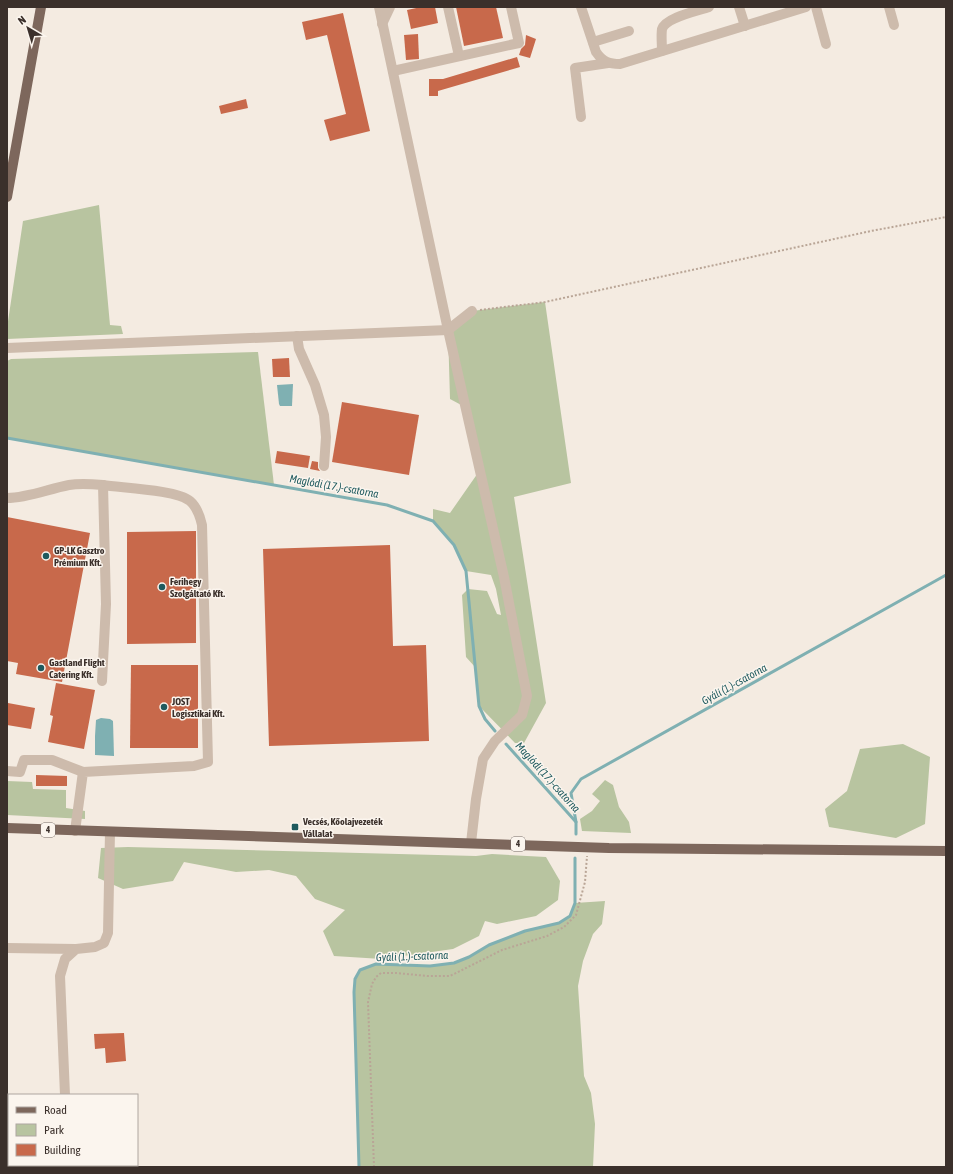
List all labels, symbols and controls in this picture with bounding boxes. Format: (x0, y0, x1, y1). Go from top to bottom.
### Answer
north arrow (8, 8, 48, 48)
text: N (16, 13, 28, 27)
water label: Maglódi (17.)-csatorna (289, 472, 379, 500)
place label: GP-LK Gasztro Prémium Kft. (54, 545, 105, 568)
marker: GP-LK Gasztro Prémium Kft. (41, 551, 51, 561)
place label: Ferihegy Szolgáltató Kft. (170, 576, 225, 599)
marker: Ferihegy Szolgáltató Kft. (157, 582, 167, 592)
place label: Gastland Flight Catering Kft. (49, 657, 105, 680)
water label: Gyáli (1.)-csatorna (699, 661, 769, 707)
marker: Gastland Flight Catering Kft. (36, 663, 46, 673)
place label: JOST Logisztikai Kft. (171, 696, 225, 719)
marker: JOST Logisztikai Kft. (159, 702, 169, 712)
water label: Maglódi (17.)-csatorna (513, 739, 583, 815)
place label: Vecsés, Kőolajvezeték Vállalat (302, 816, 383, 839)
marker: Vecsés, Kőolajvezeték Vállalat (290, 822, 300, 832)
road number: 4 (41, 823, 55, 837)
road number: 4 (511, 837, 525, 851)
water label: Gyáli (1.)-csatorna (376, 949, 448, 963)
legend (8, 1094, 138, 1166)
text: Road (44, 1103, 67, 1117)
text: Park (44, 1123, 65, 1137)
text: Building (44, 1143, 82, 1157)

